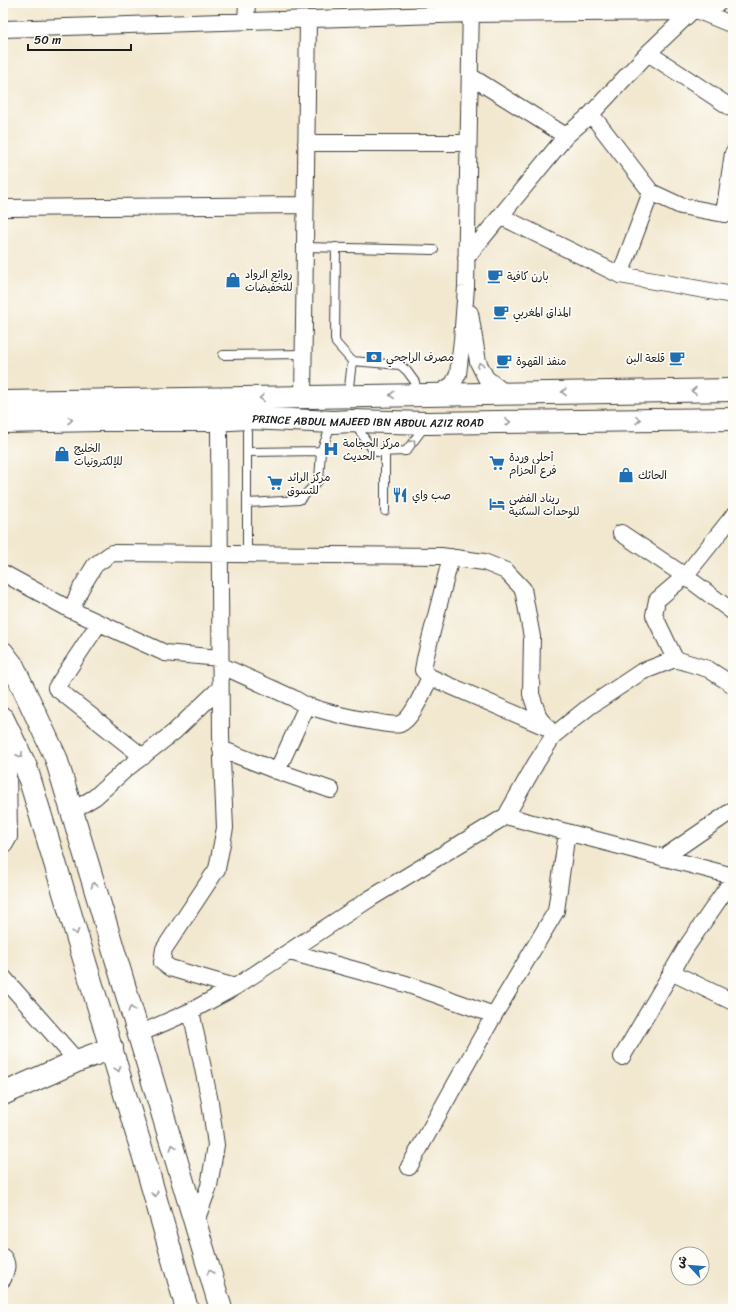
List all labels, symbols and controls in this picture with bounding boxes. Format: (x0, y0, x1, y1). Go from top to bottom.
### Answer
scale bar (28, 26, 131, 52)
text: 50 m (34, 29, 61, 51)
place label: روائع الرواد للتخفيضات (245, 265, 293, 297)
cafe icon: بارن كافية (486, 267, 504, 285)
place label: بارن كافية (507, 267, 549, 286)
shop icon: روائع الرواد للتخفيضات (224, 271, 242, 289)
cafe icon: المذاق المغربي (492, 303, 510, 321)
place label: المذاق المغربي (513, 303, 571, 323)
bank icon: مصرف الراجحي (365, 348, 383, 366)
place label: مصرف الراجحي (386, 348, 454, 368)
place label: قلعة البن (626, 349, 665, 368)
cafe icon: قلعة البن (668, 349, 686, 367)
cafe icon: منفذ القهوة (495, 352, 513, 370)
place label: منفذ القهوة (516, 352, 566, 371)
one-way arrow (477, 361, 485, 368)
one-way arrow (691, 386, 697, 395)
one-way arrow (561, 388, 567, 396)
one-way arrow (389, 391, 395, 400)
one-way arrow (259, 394, 265, 402)
street label: PRINCE ABDUL MAJEED IBN ABDUL AZIZ ROAD (252, 409, 484, 433)
one-way arrow (67, 416, 73, 424)
one-way arrow (635, 416, 641, 425)
one-way arrow (505, 418, 511, 426)
place label: مركز الحجامة الحديث (343, 434, 400, 466)
place label: الخليج للإلكترونيات (74, 439, 123, 471)
one-way arrow (408, 439, 416, 446)
hospital icon: مركز الحجامة الحديث (322, 440, 340, 458)
shop icon: الخليج للإلكترونيات (53, 445, 71, 463)
place label: أحلى وردة فرع الحزام (509, 448, 557, 480)
supermarket icon: أحلى وردة فرع الحزام (488, 454, 506, 472)
shop icon: الحائك (617, 466, 635, 484)
place label: الحائك (638, 466, 667, 485)
place label: مركز الرائد للتسوق (287, 468, 330, 500)
supermarket icon: مركز الرائد للتسوق (266, 474, 284, 492)
restaurant icon: صب واي (391, 486, 409, 504)
place label: صب واي (412, 486, 451, 505)
place label: ريناد الفضي للوحدات السكنية (509, 489, 579, 521)
hotel icon: ريناد الفضي للوحدات السكنية (488, 495, 506, 513)
one-way arrow (15, 750, 23, 758)
one-way arrow (90, 881, 99, 888)
one-way arrow (71, 928, 80, 935)
one-way arrow (127, 1006, 136, 1013)
one-way arrow (113, 1066, 122, 1073)
one-way arrow (169, 1144, 178, 1151)
one-way arrow (150, 1190, 159, 1197)
north arrow (670, 1246, 710, 1286)
text: ش (670, 1252, 693, 1271)
one-way arrow (206, 1268, 215, 1275)

